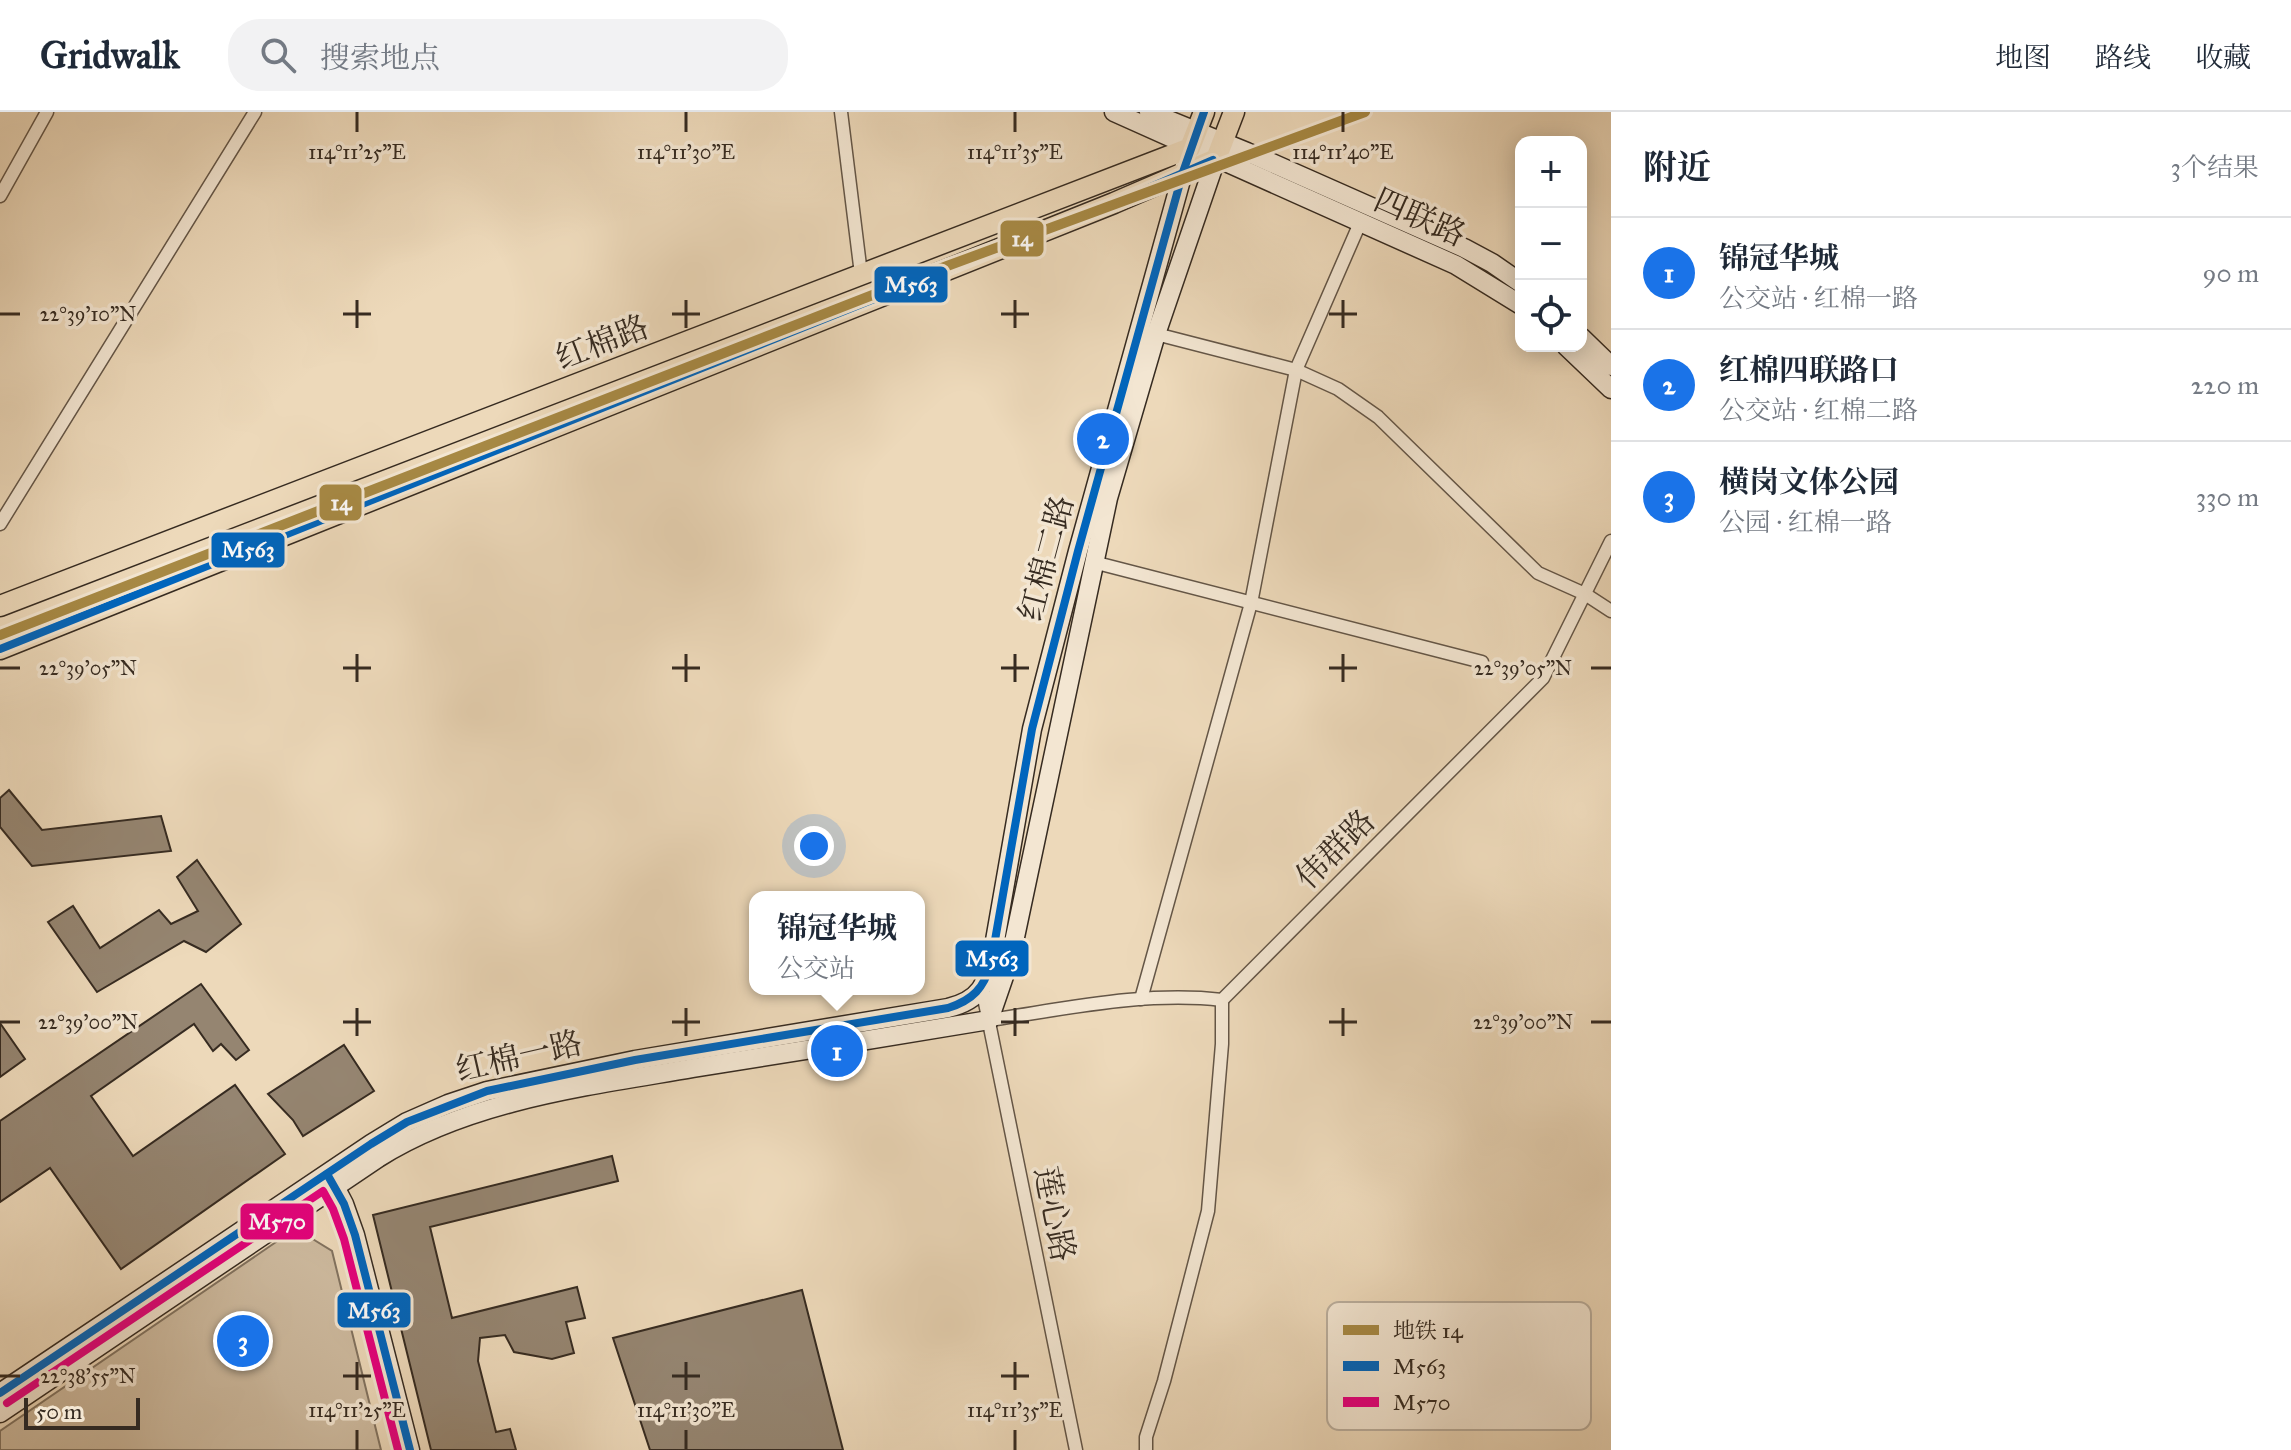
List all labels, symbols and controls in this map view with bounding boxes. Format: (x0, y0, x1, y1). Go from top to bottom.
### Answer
search box (228, 19, 788, 91)
text: Gridwalk (40, 32, 180, 78)
icon: search (256, 33, 300, 77)
text: 搜索地点 (320, 40, 440, 76)
text: 地图 (1995, 40, 2051, 75)
text: 路线 (2095, 40, 2151, 75)
text: 收藏 (2195, 40, 2251, 75)
map controls (1515, 136, 1587, 352)
button: + (1515, 136, 1587, 208)
text: 114°11'25"E (308, 140, 406, 164)
text: 114°11'30"E (637, 140, 735, 164)
text: 114°11'35"E (967, 140, 1063, 164)
text: 114°11'40"E (1292, 140, 1394, 164)
text: 附近 (1643, 147, 1711, 188)
text: 3个结果 (2171, 151, 2259, 183)
street label: 四联路 (1368, 180, 1472, 255)
button: − (1515, 208, 1587, 280)
line badge: 14 (999, 219, 1045, 258)
text: 14 (1012, 225, 1034, 252)
text: 锦冠华城 (1719, 240, 1839, 276)
text: 1 (1664, 257, 1674, 289)
text: 90 m (2202, 257, 2259, 289)
line badge: M563 (873, 265, 949, 304)
text: M563 (885, 271, 937, 298)
button: locate (1515, 280, 1587, 352)
text: 公交站 · 红棉一路 (1719, 282, 1918, 314)
text: 22°39'10"N (40, 302, 136, 326)
street label: 红棉路 (550, 307, 654, 378)
text: 红棉四联路口 (1719, 352, 1899, 388)
text: 2 (1663, 369, 1675, 401)
text: 220 m (2191, 369, 2259, 401)
text: 公交站 · 红棉二路 (1719, 394, 1918, 426)
pin: 2 (1077, 409, 1129, 469)
text: 横岗文体公园 (1719, 464, 1899, 500)
text: 3 (1664, 481, 1674, 513)
text: 330 m (2196, 481, 2259, 513)
line badge: 14 (318, 483, 363, 522)
text: 14 (331, 489, 353, 516)
street label: 红棉二路 (1011, 491, 1082, 625)
text: 公园 · 红棉一路 (1719, 506, 1892, 538)
line badge: M563 (210, 531, 286, 569)
text: M563 (222, 536, 274, 563)
text: 22°39'05"N (39, 656, 137, 680)
text: 22°39'05"N (1474, 656, 1572, 680)
street label: 伟群路 (1288, 802, 1383, 897)
your location (794, 826, 834, 866)
popup (749, 891, 925, 995)
text: 锦冠华城 (777, 910, 897, 946)
line badge: M563 (954, 939, 1030, 978)
text: M563 (966, 945, 1018, 972)
text: 公交站 (777, 952, 855, 984)
text: 22°39'00"N (38, 1010, 138, 1034)
text: 22°39'00"N (1473, 1010, 1573, 1034)
pin: 1 (811, 1021, 863, 1081)
street label: 红棉一路 (452, 1023, 586, 1090)
street label: 莲心路 (1026, 1163, 1083, 1265)
line badge: M570 (239, 1202, 315, 1241)
text: M570 (248, 1208, 306, 1235)
line badge: M563 (336, 1291, 412, 1329)
text: M563 (348, 1297, 400, 1324)
legend (1327, 1302, 1591, 1430)
pin: 3 (217, 1311, 269, 1371)
text: 地铁 14 (1393, 1317, 1463, 1344)
text: M563 (1393, 1353, 1446, 1380)
text: 22°38'55"N (40, 1364, 136, 1388)
text: M570 (1393, 1389, 1450, 1416)
scale bar (24, 1394, 140, 1430)
text: 50 m (36, 1398, 82, 1425)
text: 114°11'25"E (308, 1398, 406, 1422)
text: 114°11'30"E (637, 1398, 735, 1422)
text: 114°11'35"E (967, 1398, 1063, 1422)

